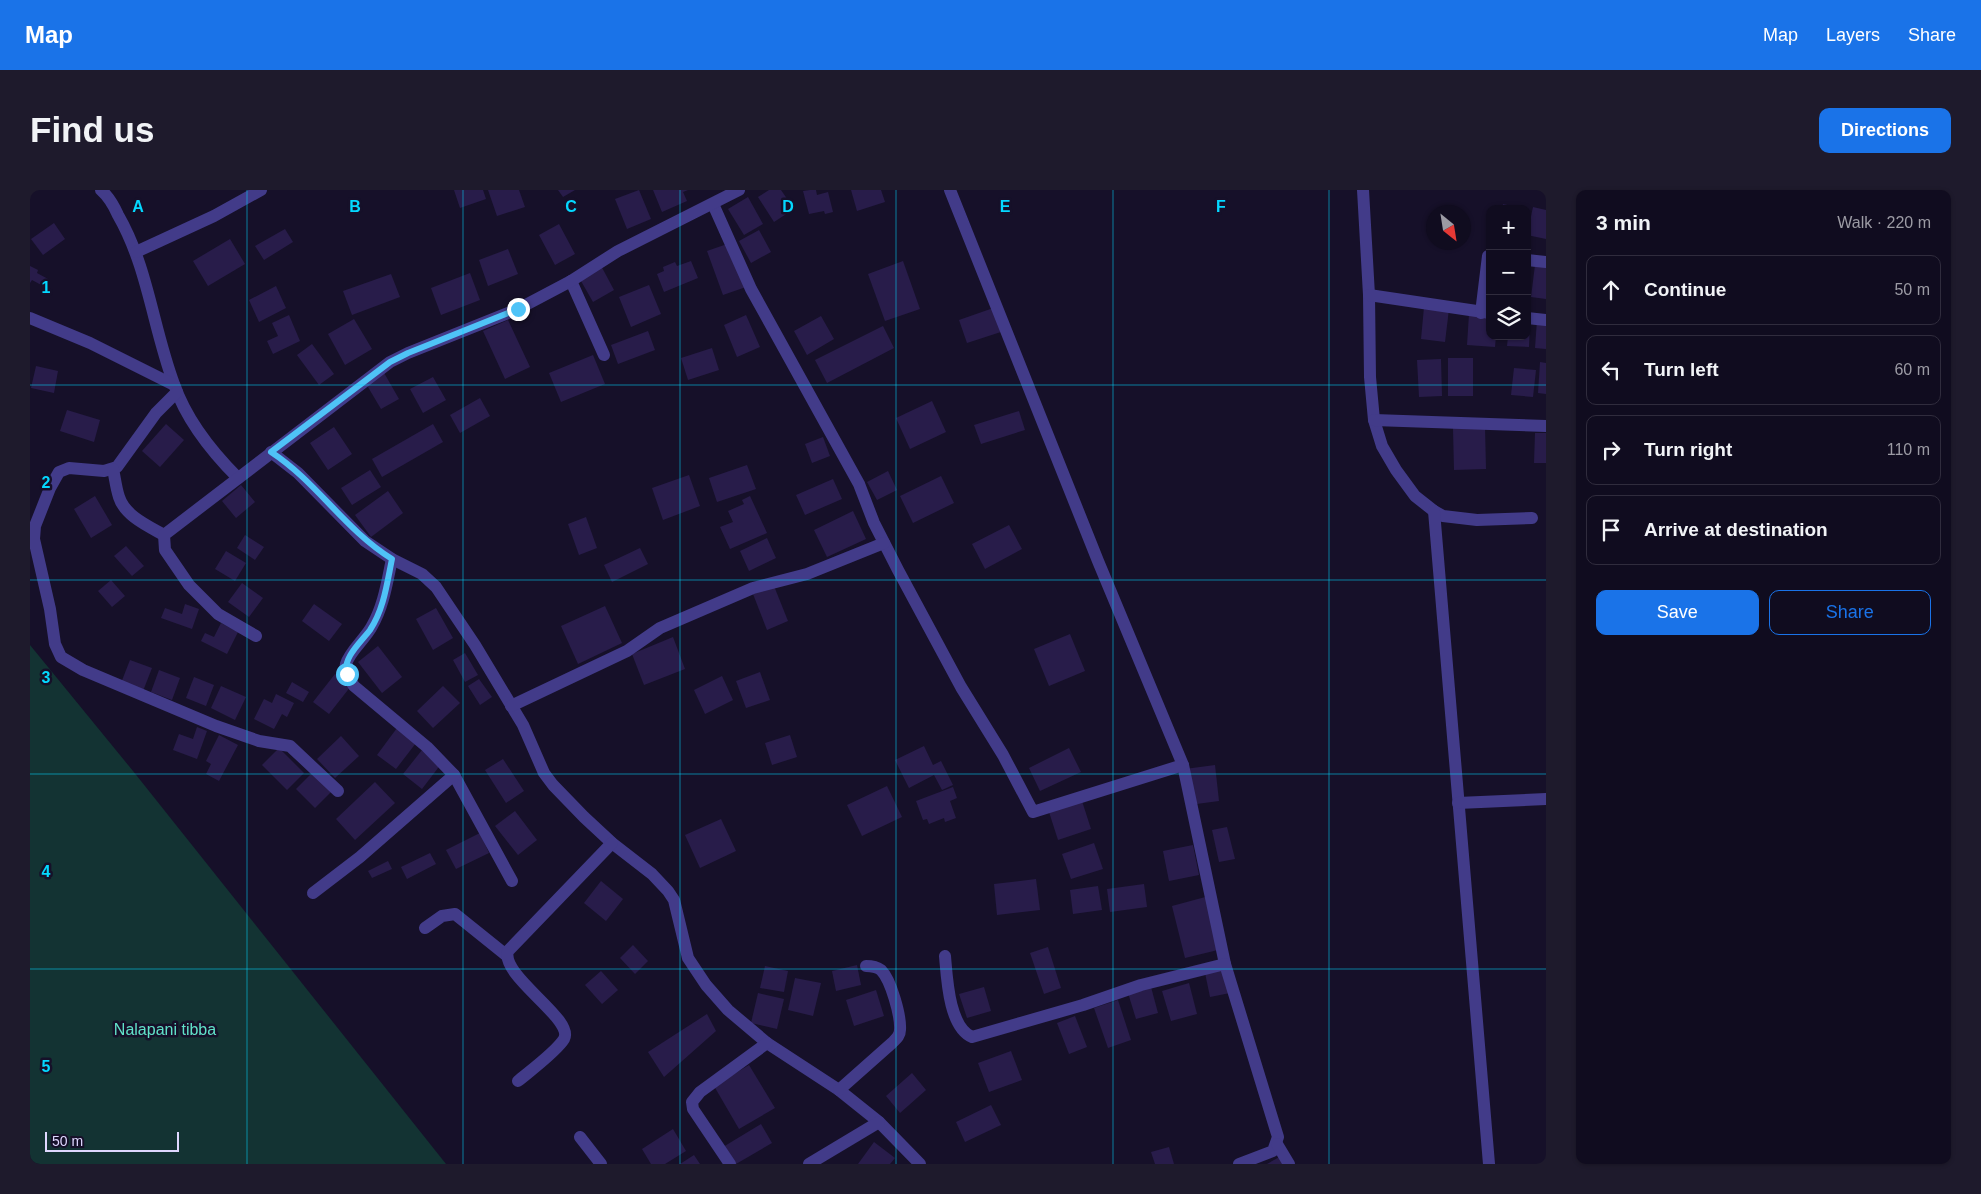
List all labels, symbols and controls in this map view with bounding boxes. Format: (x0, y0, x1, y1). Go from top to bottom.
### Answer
text: Map (25, 21, 73, 48)
text: Map (1763, 25, 1798, 45)
text: Layers (1826, 25, 1880, 45)
text: Share (1908, 25, 1956, 45)
button: Directions (1819, 108, 1951, 153)
text: Find us (30, 110, 154, 149)
text: A (132, 198, 144, 215)
text: B (349, 198, 361, 215)
text: C (565, 198, 577, 215)
text: D (782, 198, 794, 215)
text: E (1000, 198, 1011, 215)
text: F (1216, 198, 1226, 215)
north arrow (1426, 205, 1471, 250)
map controls (1486, 205, 1531, 340)
button: + (1486, 205, 1531, 250)
text: 3 min (1596, 211, 1651, 234)
text: Walk · 220 m (1837, 214, 1931, 231)
button: − (1486, 250, 1531, 295)
icon: ahead (1597, 276, 1625, 304)
text: 1 (42, 279, 51, 296)
text: Continue (1644, 279, 1726, 300)
text: 50 m (1894, 281, 1930, 298)
button: layers (1486, 295, 1531, 340)
route end (507, 298, 530, 321)
icon: left (1597, 356, 1625, 384)
text: Turn left (1644, 359, 1719, 380)
text: 60 m (1894, 361, 1930, 378)
icon: right (1597, 436, 1625, 464)
text: Turn right (1644, 439, 1732, 460)
text: 110 m (1887, 441, 1930, 458)
text: 2 (42, 474, 51, 491)
icon: arrive (1597, 516, 1625, 544)
text: Arrive at destination (1644, 519, 1828, 540)
button: Save (1596, 590, 1759, 635)
button: Share (1769, 590, 1931, 635)
route start (336, 663, 359, 686)
text: 3 (42, 669, 51, 686)
text: 4 (42, 863, 51, 880)
park label: Nalapani tibba (114, 1021, 216, 1038)
text: 5 (42, 1058, 51, 1075)
scale bar (45, 1129, 179, 1152)
text: 50 m (52, 1133, 83, 1149)

